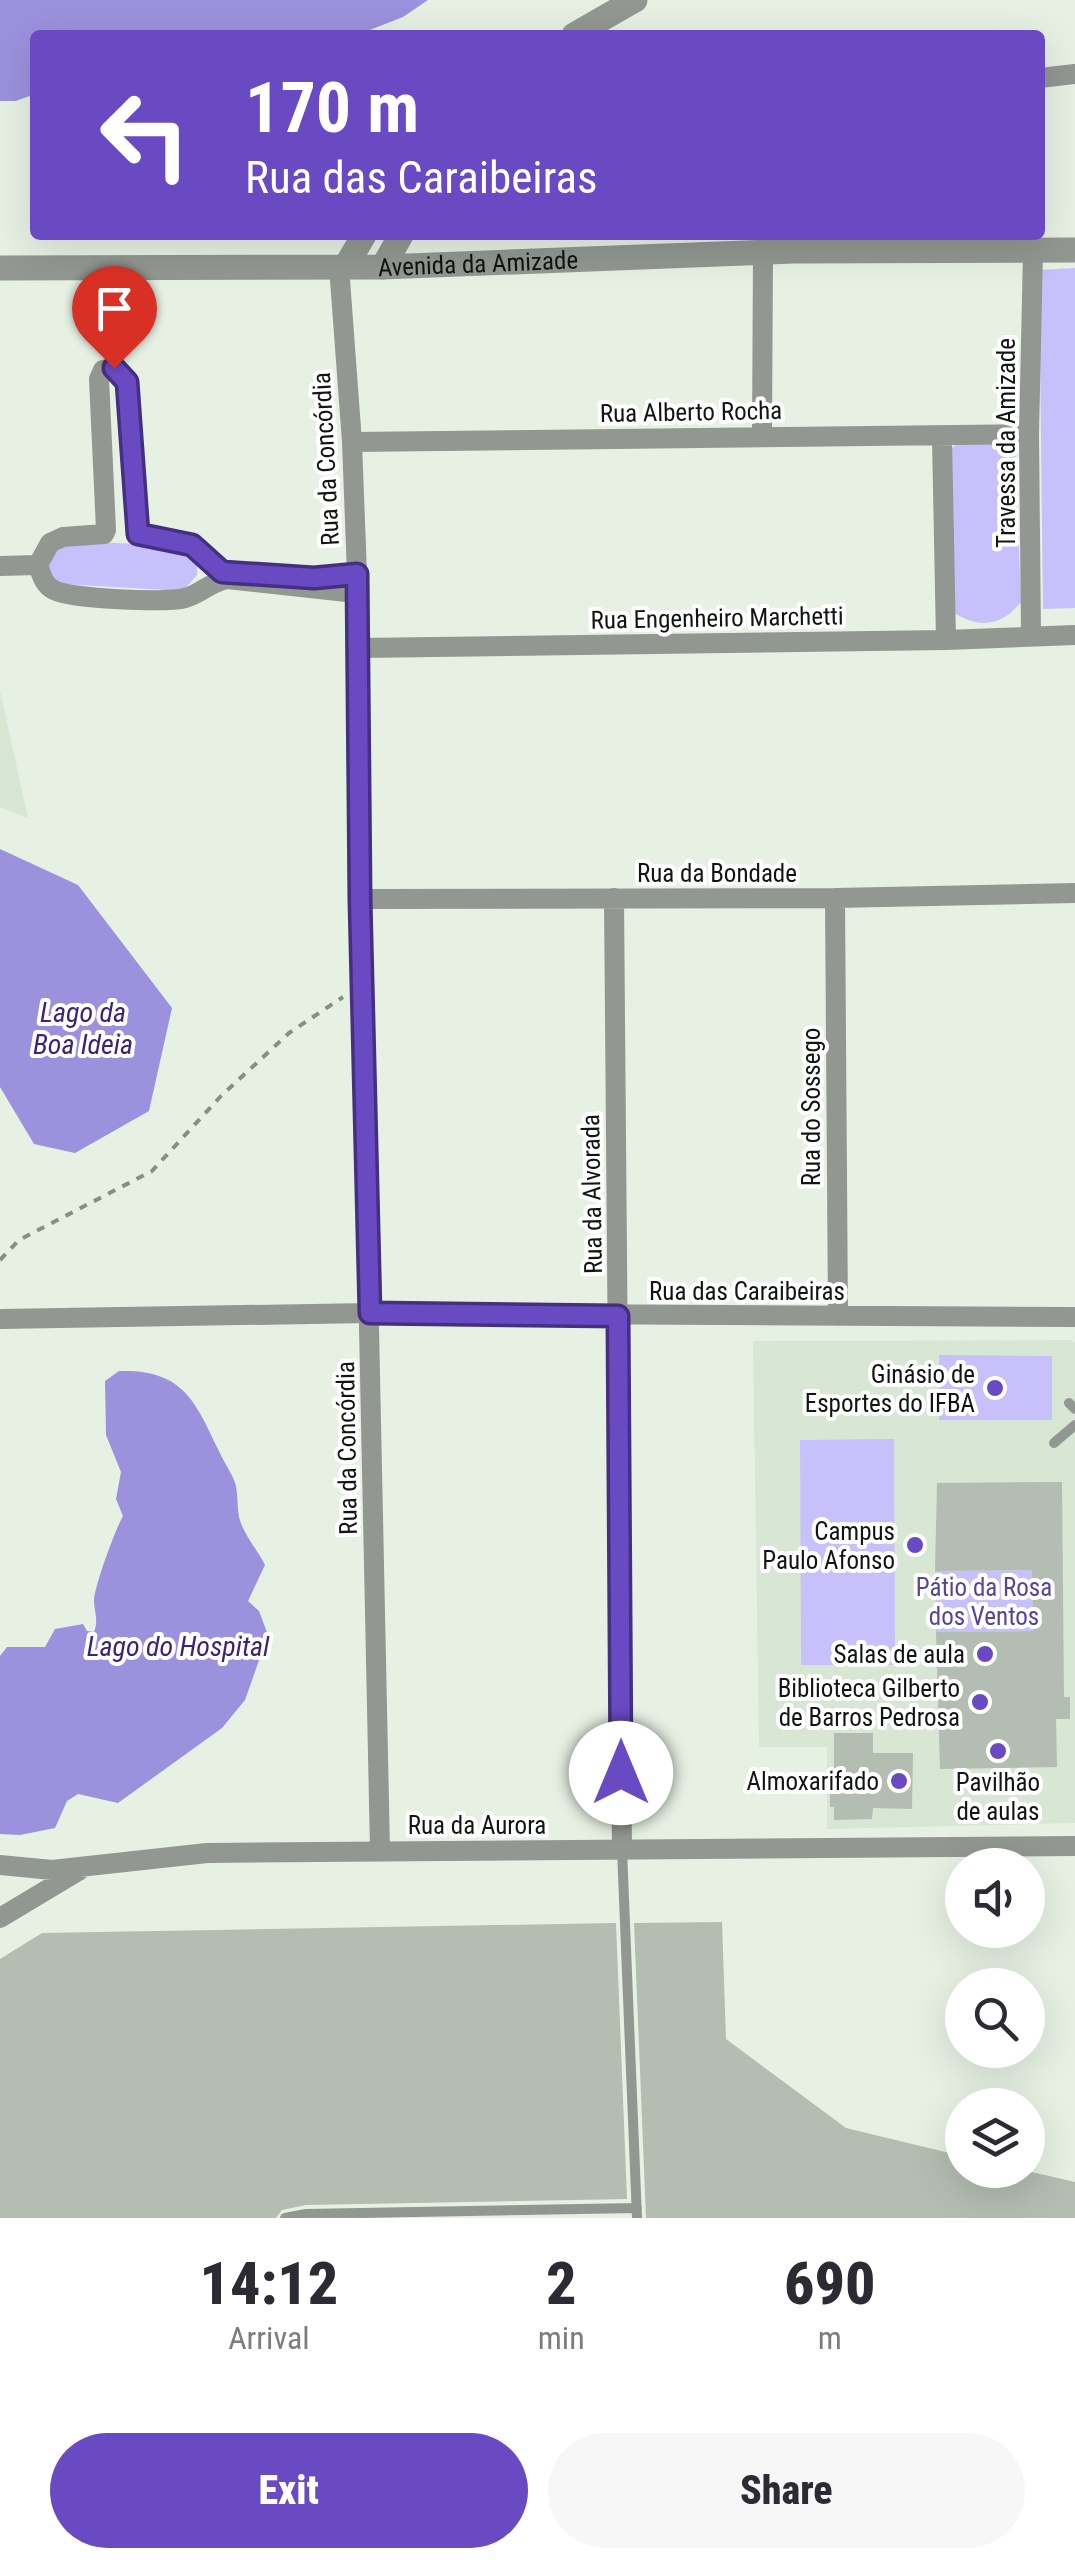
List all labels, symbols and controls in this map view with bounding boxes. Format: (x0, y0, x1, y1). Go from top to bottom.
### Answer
text: 170 m (245, 67, 419, 149)
icon: left (80, 70, 210, 200)
text: Rua das Caraibeiras (245, 151, 598, 204)
street label: Avenida da Amizade (377, 245, 579, 282)
pin (72, 266, 157, 369)
icon: arrive (87, 281, 142, 336)
street label: Travessa da Amizade (992, 338, 1021, 548)
street label: Rua da Concórdia (307, 372, 345, 546)
street label: Rua Alberto Rocha (600, 396, 782, 428)
street label: Rua Engenheiro Marchetti (590, 601, 844, 635)
street label: Rua da Bondade (637, 859, 797, 888)
water label: Lago da Boa Ideia (33, 996, 133, 1061)
street label: Rua do Sossego (797, 1028, 826, 1186)
street label: Rua da Alvorada (576, 1114, 608, 1274)
street label: Rua das Caraibeiras (649, 1277, 845, 1306)
place label: Ginásio de Esportes do IFBA (805, 1360, 975, 1418)
street label: Rua da Concórdia (331, 1361, 363, 1535)
marker: Ginásio de Esportes do IFBA (984, 1377, 1006, 1399)
place label: Campus Paulo Afonso (762, 1517, 895, 1575)
marker: Campus Paulo Afonso (904, 1534, 926, 1556)
park label: Pátio da Rosa dos Ventos (916, 1573, 1052, 1631)
water label: Lago do Hospital (87, 1630, 270, 1663)
place label: Salas de aula (834, 1640, 965, 1669)
marker: Salas de aula (974, 1643, 996, 1665)
place label: Biblioteca Gilberto de Barros Pedrosa (778, 1674, 960, 1732)
marker: Biblioteca Gilberto de Barros Pedrosa (969, 1691, 991, 1713)
position arrow (569, 1721, 673, 1825)
marker: Pavilhão de aulas (987, 1740, 1009, 1762)
place label: Almoxarifado (747, 1767, 879, 1796)
place label: Pavilhão de aulas (956, 1768, 1040, 1826)
marker: Almoxarifado (888, 1770, 910, 1792)
street label: Rua da Aurora (408, 1811, 546, 1840)
map controls (945, 1848, 1045, 2188)
button: sound (945, 1848, 1045, 1948)
button: search (945, 1968, 1045, 2068)
button: layers (945, 2088, 1045, 2188)
text: 14:12 (199, 2248, 338, 2319)
text: 2 (546, 2248, 576, 2319)
text: 690 (784, 2248, 876, 2319)
text: Arrival (228, 2319, 310, 2357)
text: min (538, 2319, 585, 2357)
text: m (818, 2319, 842, 2357)
button: Exit (50, 2433, 528, 2548)
button: Share (548, 2433, 1025, 2548)

